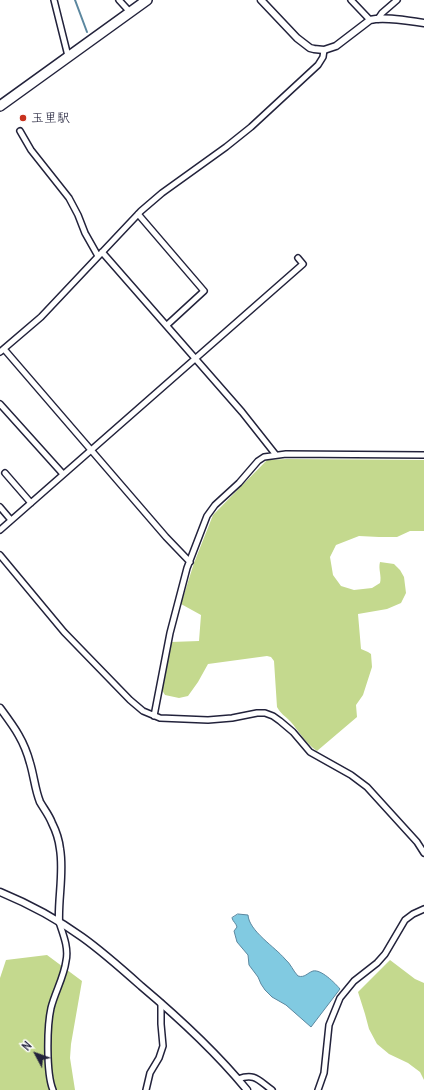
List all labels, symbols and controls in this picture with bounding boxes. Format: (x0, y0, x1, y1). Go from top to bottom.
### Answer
place label: 玉里駅 (31, 110, 70, 126)
marker: 玉里駅 (18, 113, 28, 123)
north arrow (16, 1034, 56, 1074)
text: N (19, 1039, 35, 1054)

